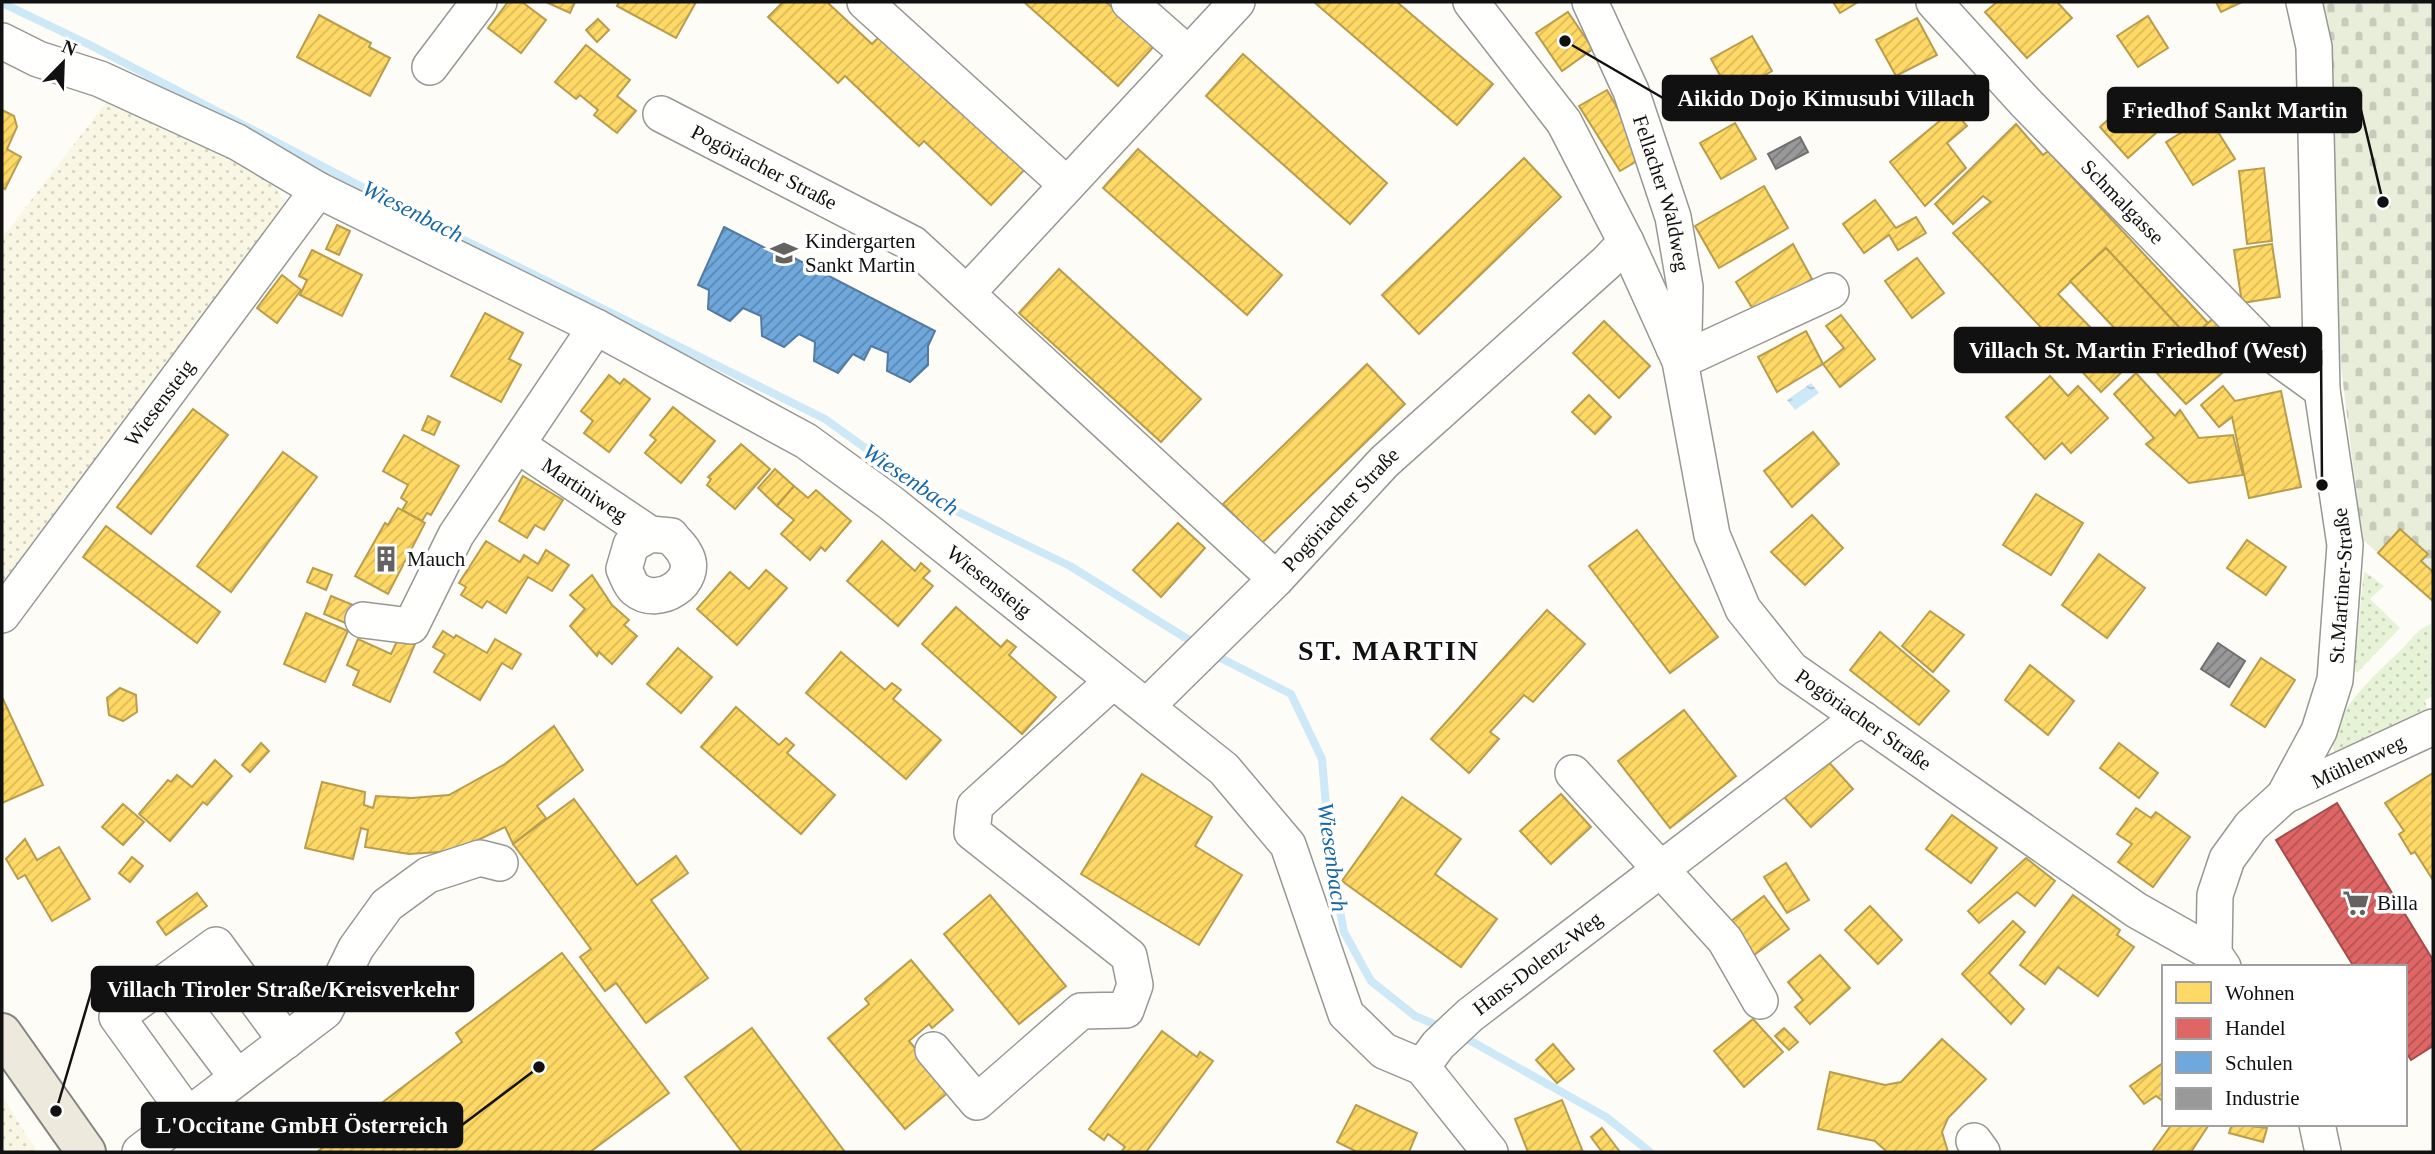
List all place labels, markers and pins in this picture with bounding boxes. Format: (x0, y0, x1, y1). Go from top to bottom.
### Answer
callout: Aikido Dojo Kimusubi Villach (1663, 76, 1988, 120)
callout: Friedhof Sankt Martin (2108, 88, 2361, 132)
place label: Kindergarten Sankt Martin (805, 229, 916, 277)
school or university icon: Kindergarten Sankt Martin (769, 238, 799, 268)
callout: Villach St. Martin Friedhof (West) (1955, 328, 2321, 372)
building icon: Mauch (371, 544, 401, 574)
place label: Mauch (407, 547, 466, 571)
supermarket icon: Billa (2341, 888, 2371, 918)
place label: Billa (2377, 891, 2419, 915)
callout: Villach Tiroler Straße/Kreisverkehr (92, 967, 473, 1011)
callout: L'Occitane GmbH Österreich (142, 1103, 462, 1147)

